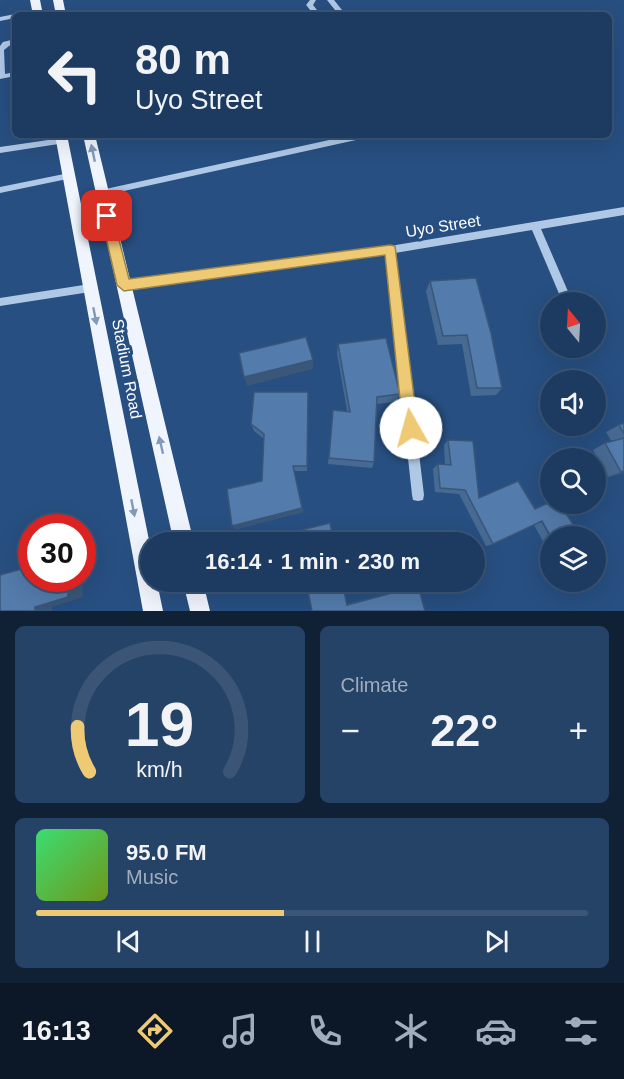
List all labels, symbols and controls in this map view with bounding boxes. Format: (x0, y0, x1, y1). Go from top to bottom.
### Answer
icon: left (36, 36, 114, 114)
text: 80 m (135, 36, 231, 83)
text: Uyo Street (135, 85, 263, 115)
one-way arrow (87, 144, 97, 162)
pin (81, 190, 132, 241)
icon: arrive (90, 199, 123, 232)
street label: Uyo Street (404, 212, 482, 240)
north arrow (540, 292, 606, 358)
map controls (540, 292, 606, 592)
one-way arrow (91, 307, 100, 326)
street label: Stadium Road (109, 318, 145, 420)
button: sound (540, 370, 606, 436)
position arrow (379, 396, 443, 460)
one-way arrow (156, 435, 165, 454)
button: search (540, 448, 606, 514)
one-way arrow (129, 498, 138, 517)
speed limit sign: 30 (18, 514, 96, 592)
button: layers (540, 526, 606, 592)
text: 16:14 · 1 min · 230 m (205, 549, 420, 574)
text: Climate (341, 674, 408, 696)
text: 19 (125, 690, 194, 759)
text: 22° (430, 705, 498, 756)
text: − (341, 712, 360, 749)
text: + (569, 712, 588, 749)
text: km/h (137, 758, 183, 782)
text: 95.0 FM (126, 840, 207, 865)
text: Music (126, 866, 178, 888)
icon: previous (112, 925, 145, 958)
icon: pause (296, 925, 329, 958)
icon: next (480, 925, 513, 958)
icon: directions (134, 1010, 176, 1052)
icon: music (219, 1010, 261, 1052)
icon: phone (304, 1010, 346, 1052)
icon: climate (390, 1010, 432, 1052)
icon: car (475, 1010, 517, 1052)
icon: filters (560, 1010, 602, 1052)
text: 16:13 (22, 1016, 91, 1046)

